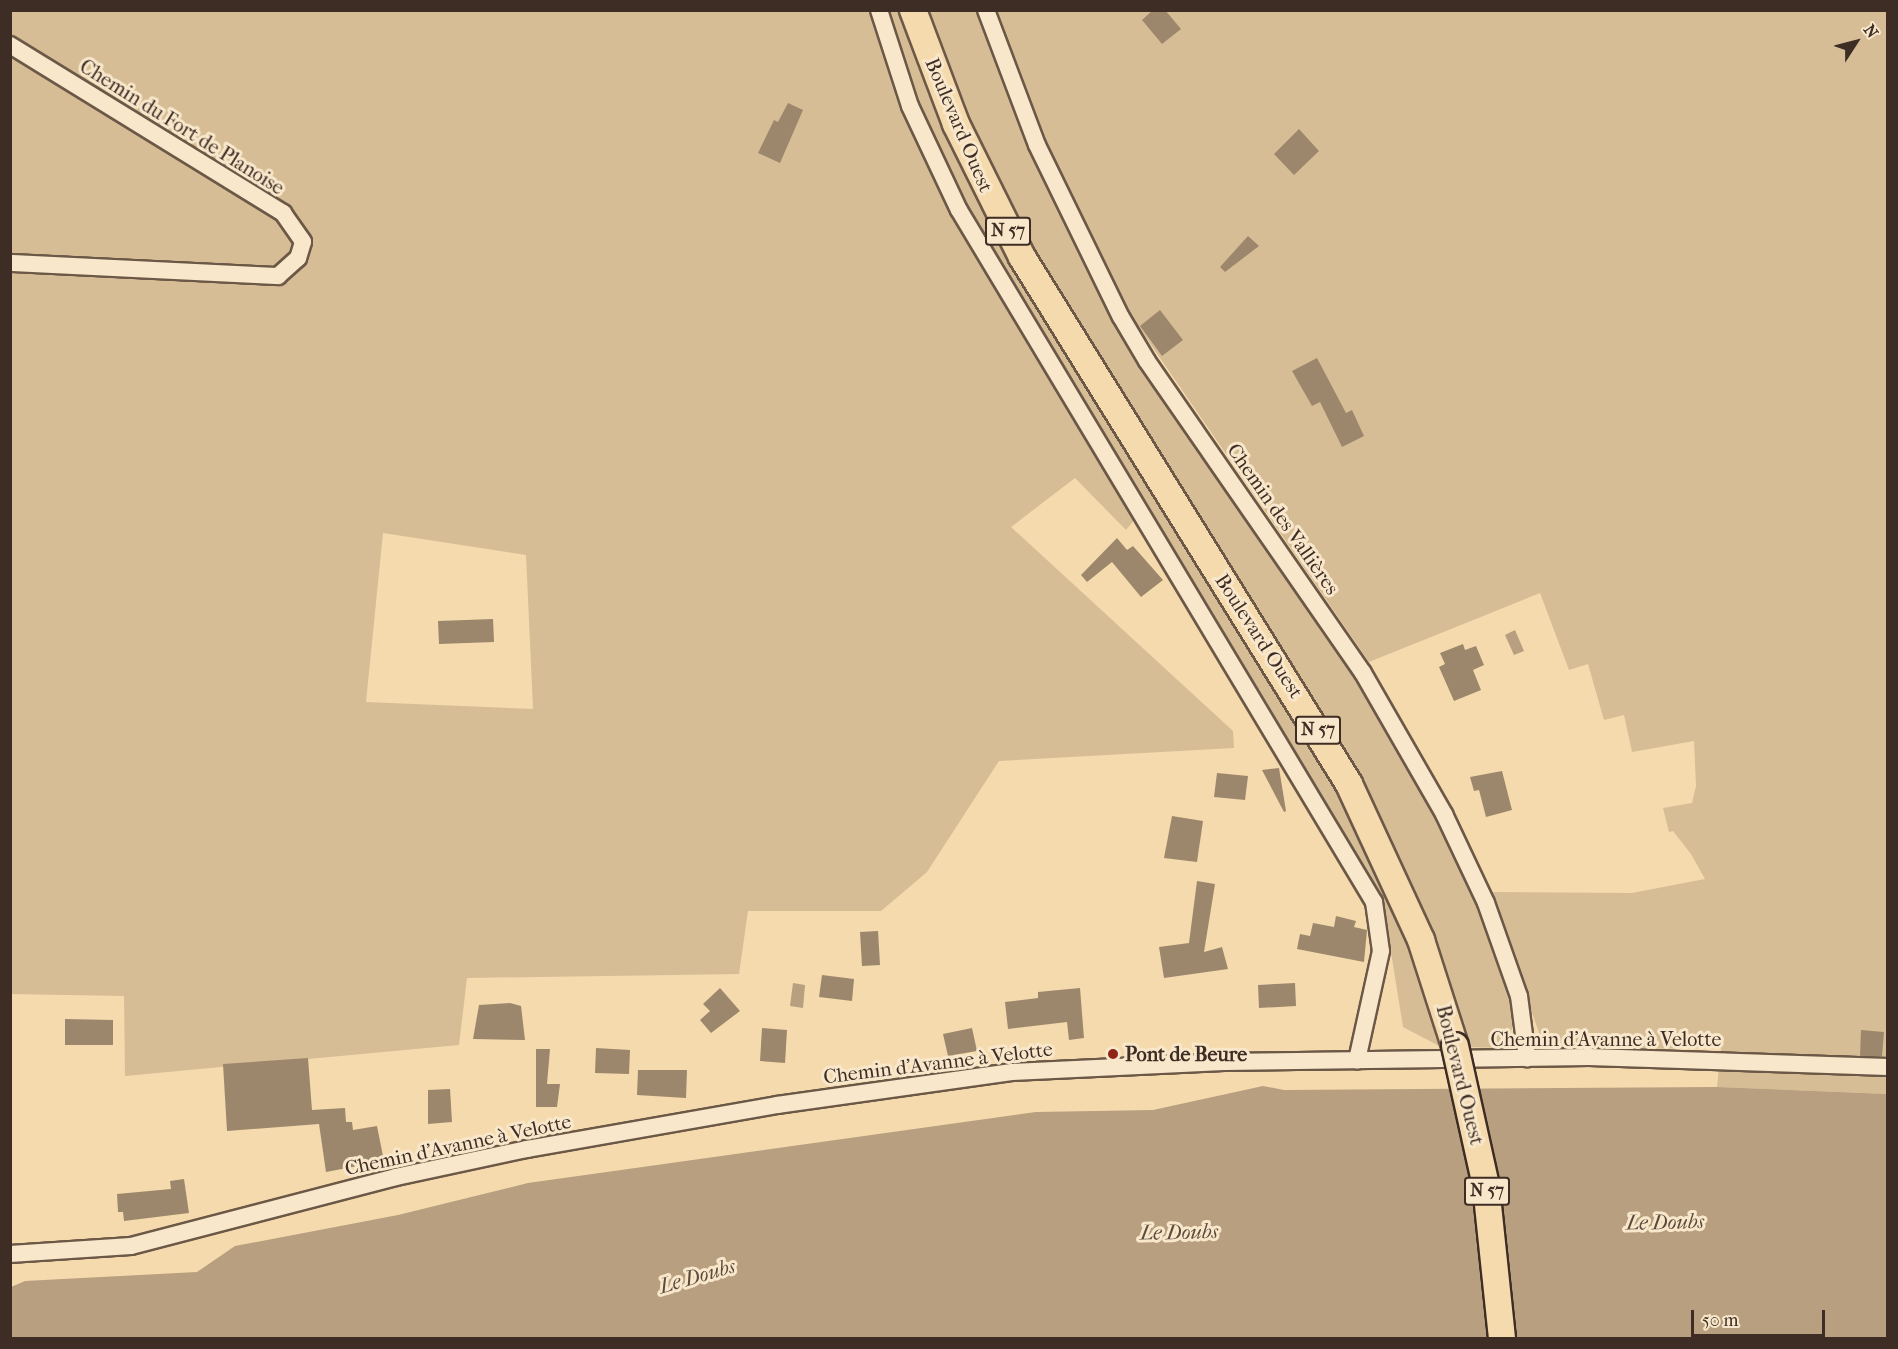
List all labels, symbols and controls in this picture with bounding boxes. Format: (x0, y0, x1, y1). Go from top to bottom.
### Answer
north arrow (1826, 12, 1886, 72)
text: N (1860, 21, 1882, 42)
street label: Chemin du Fort de Planoise (75, 54, 289, 200)
street label: Boulevard Ouest (920, 54, 998, 196)
road number: N 57 (984, 216, 1032, 246)
street label: Chemin des Vallières (1222, 439, 1344, 599)
street label: Boulevard Ouest (1210, 569, 1308, 703)
road number: N 57 (1294, 715, 1342, 745)
street label: Boulevard Ouest (1431, 1003, 1489, 1147)
street label: Chemin d'Avanne à Velotte (1491, 1027, 1721, 1051)
street label: Chemin d'Avanne à Velotte (822, 1037, 1054, 1089)
place label: Pont de Beure (1125, 1042, 1247, 1066)
marker: Pont de Beure (1106, 1047, 1120, 1061)
street label: Chemin d'Avanne à Velotte (343, 1109, 573, 1181)
road number: N 57 (1463, 1176, 1511, 1206)
water label: Le Doubs (1626, 1209, 1704, 1235)
water label: Le Doubs (1140, 1219, 1218, 1245)
water label: Le Doubs (656, 1253, 738, 1299)
scale bar (1694, 1298, 1828, 1336)
text: 50 m (1702, 1310, 1738, 1331)

